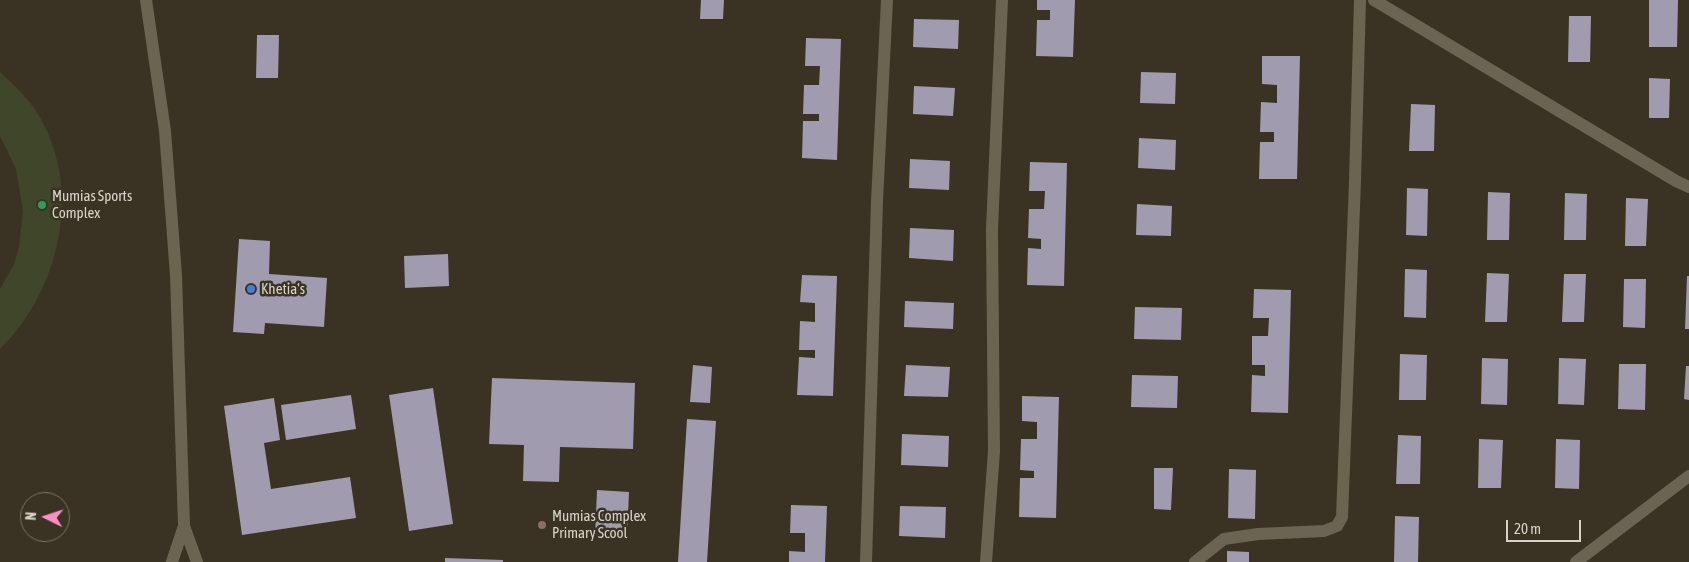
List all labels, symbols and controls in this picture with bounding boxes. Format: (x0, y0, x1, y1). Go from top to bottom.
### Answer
place label: Mumias Sports Complex (52, 187, 132, 222)
marker: Mumias Sports Complex (36, 199, 48, 211)
place label: Khetia's (261, 280, 305, 298)
marker: Khetia's (245, 283, 257, 295)
north arrow (20, 492, 70, 542)
place label: Mumias Complex Primary Scool (552, 507, 646, 542)
scale bar (1509, 510, 1584, 542)
text: N (23, 511, 39, 521)
marker: Mumias Complex Primary Scool (536, 519, 548, 531)
text: 20 m (1514, 520, 1541, 537)

